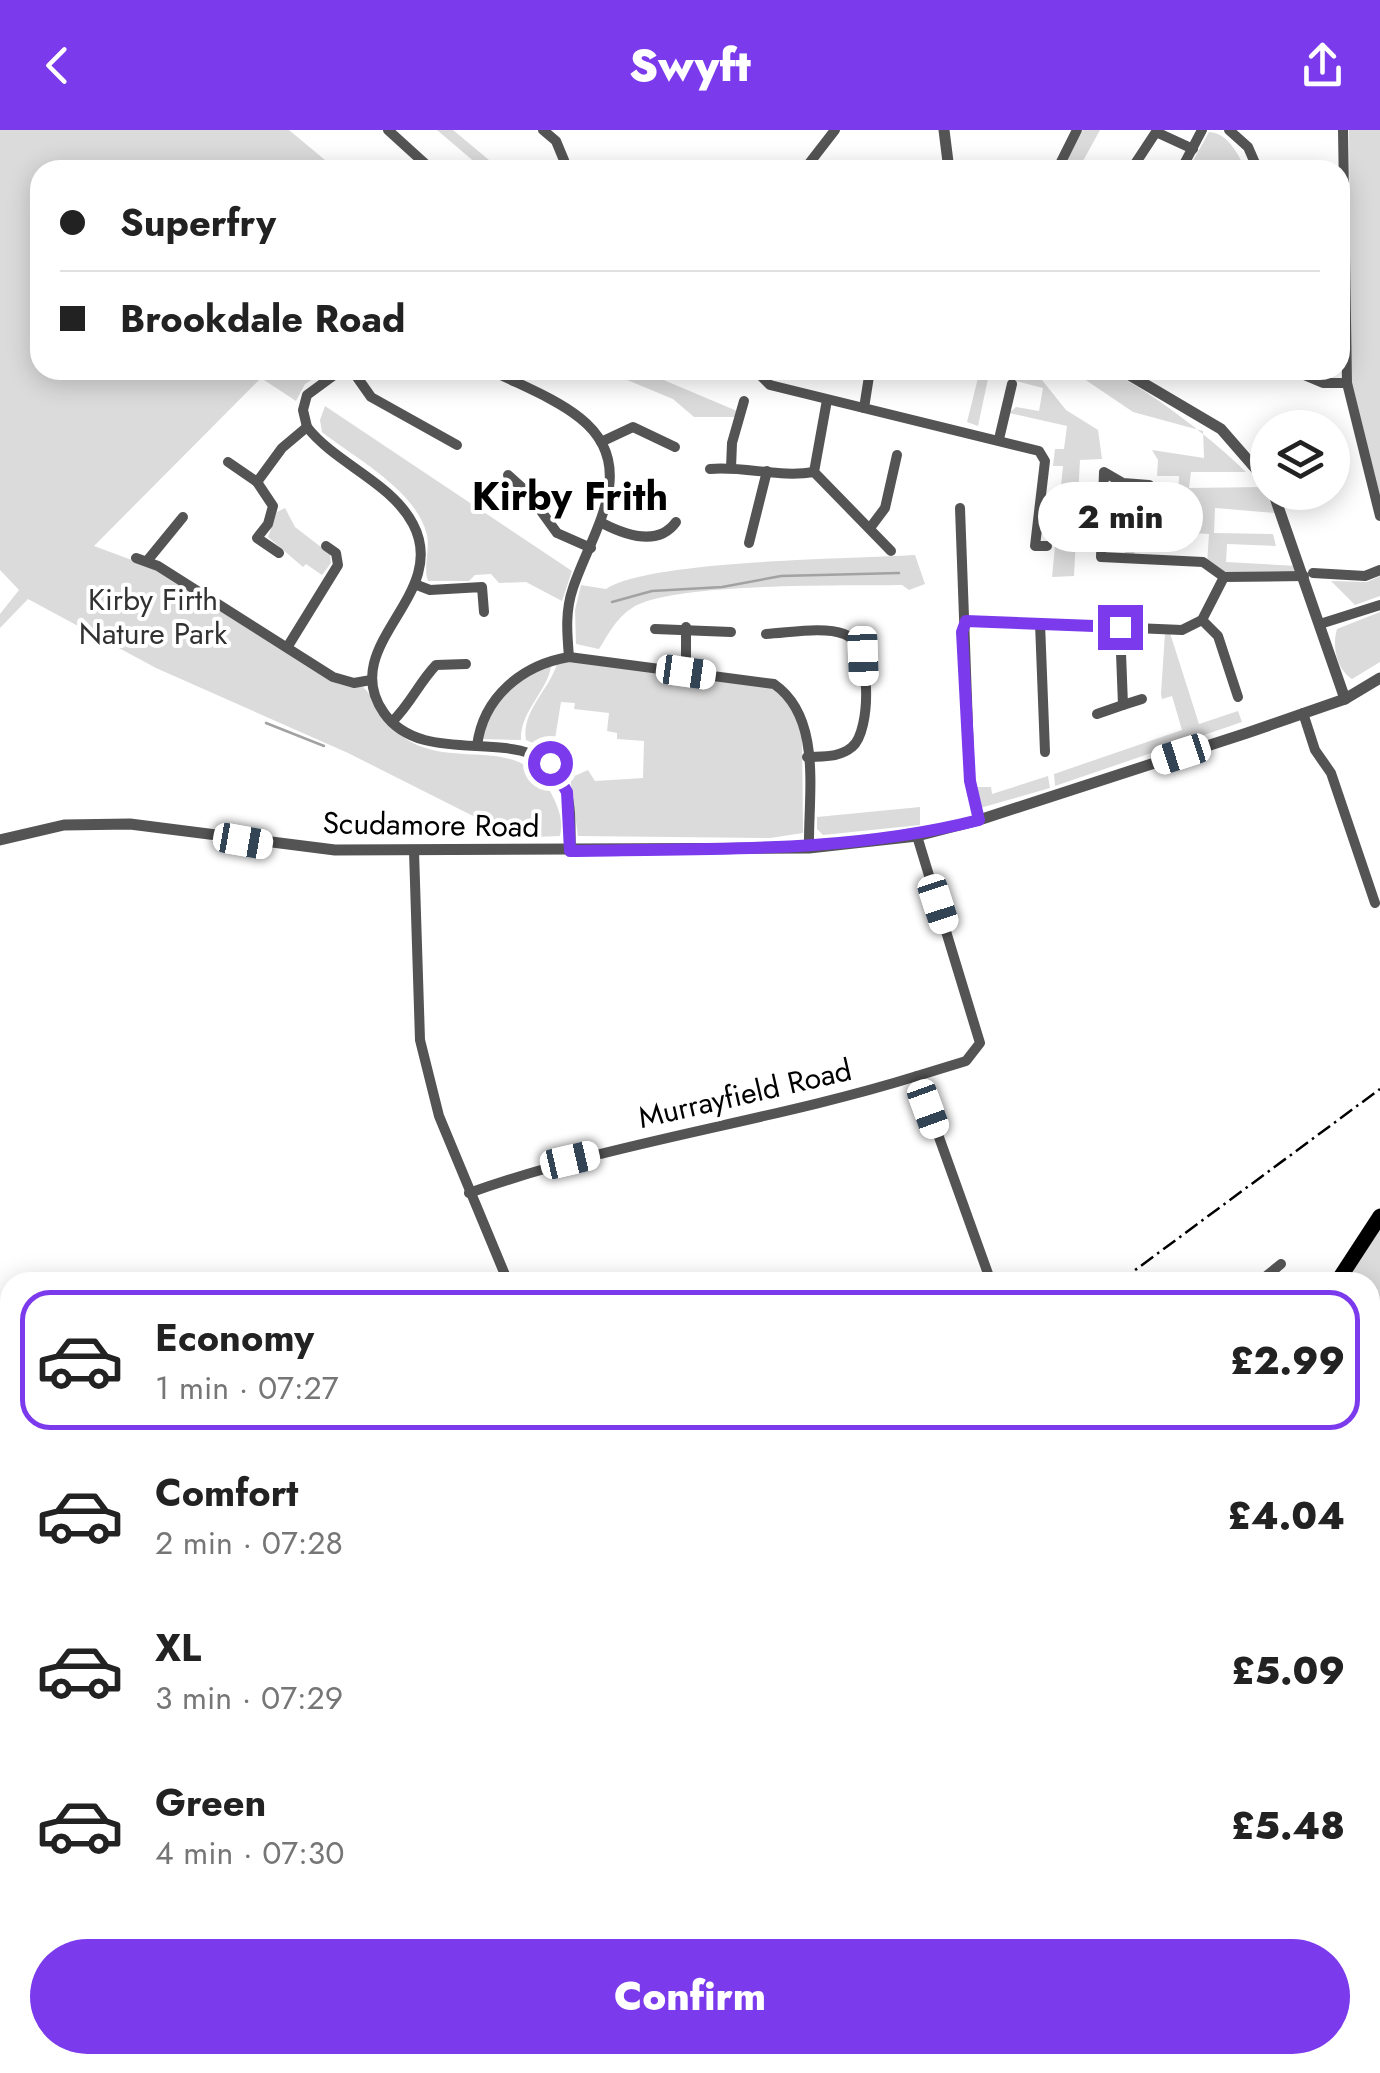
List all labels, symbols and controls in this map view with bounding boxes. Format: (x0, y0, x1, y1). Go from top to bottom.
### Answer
text: Swyft (629, 33, 751, 98)
icon: back (30, 38, 85, 93)
icon: share (1295, 38, 1350, 93)
text: Superfry (120, 195, 276, 250)
text: Brookdale Road (120, 291, 405, 346)
map controls (1250, 410, 1350, 510)
button: layers (1250, 410, 1350, 510)
district label: Kirby Frith (472, 467, 668, 525)
callout: 2 min (1038, 482, 1202, 552)
text: 2 min (1078, 494, 1163, 540)
park label: Kirby Firth Nature Park (79, 578, 228, 655)
route end (1098, 605, 1143, 650)
car (847, 625, 879, 687)
car (654, 653, 718, 691)
car (1148, 730, 1214, 778)
route start (528, 741, 573, 786)
street label: Scudamore Road (322, 801, 540, 848)
car (211, 821, 275, 861)
car (914, 871, 962, 937)
street label: Murrayfield Road (634, 1048, 856, 1139)
car (904, 1076, 952, 1142)
car (537, 1139, 603, 1181)
text: Economy (155, 1310, 314, 1365)
icon: car (35, 1315, 125, 1405)
text: £2.99 (1230, 1333, 1345, 1388)
text: 1 min · 07:27 (155, 1365, 339, 1411)
text: Comfort (155, 1465, 298, 1520)
icon: car (35, 1470, 125, 1560)
text: £4.04 (1227, 1488, 1345, 1543)
text: 2 min · 07:28 (155, 1520, 343, 1566)
text: XL (155, 1620, 201, 1675)
icon: car (35, 1625, 125, 1715)
text: £5.09 (1231, 1643, 1345, 1698)
text: 3 min · 07:29 (155, 1675, 343, 1721)
text: Green (155, 1775, 266, 1830)
icon: car (35, 1780, 125, 1870)
text: £5.48 (1231, 1798, 1345, 1853)
text: 4 min · 07:30 (155, 1830, 344, 1876)
button: Confirm (30, 1939, 1350, 2054)

